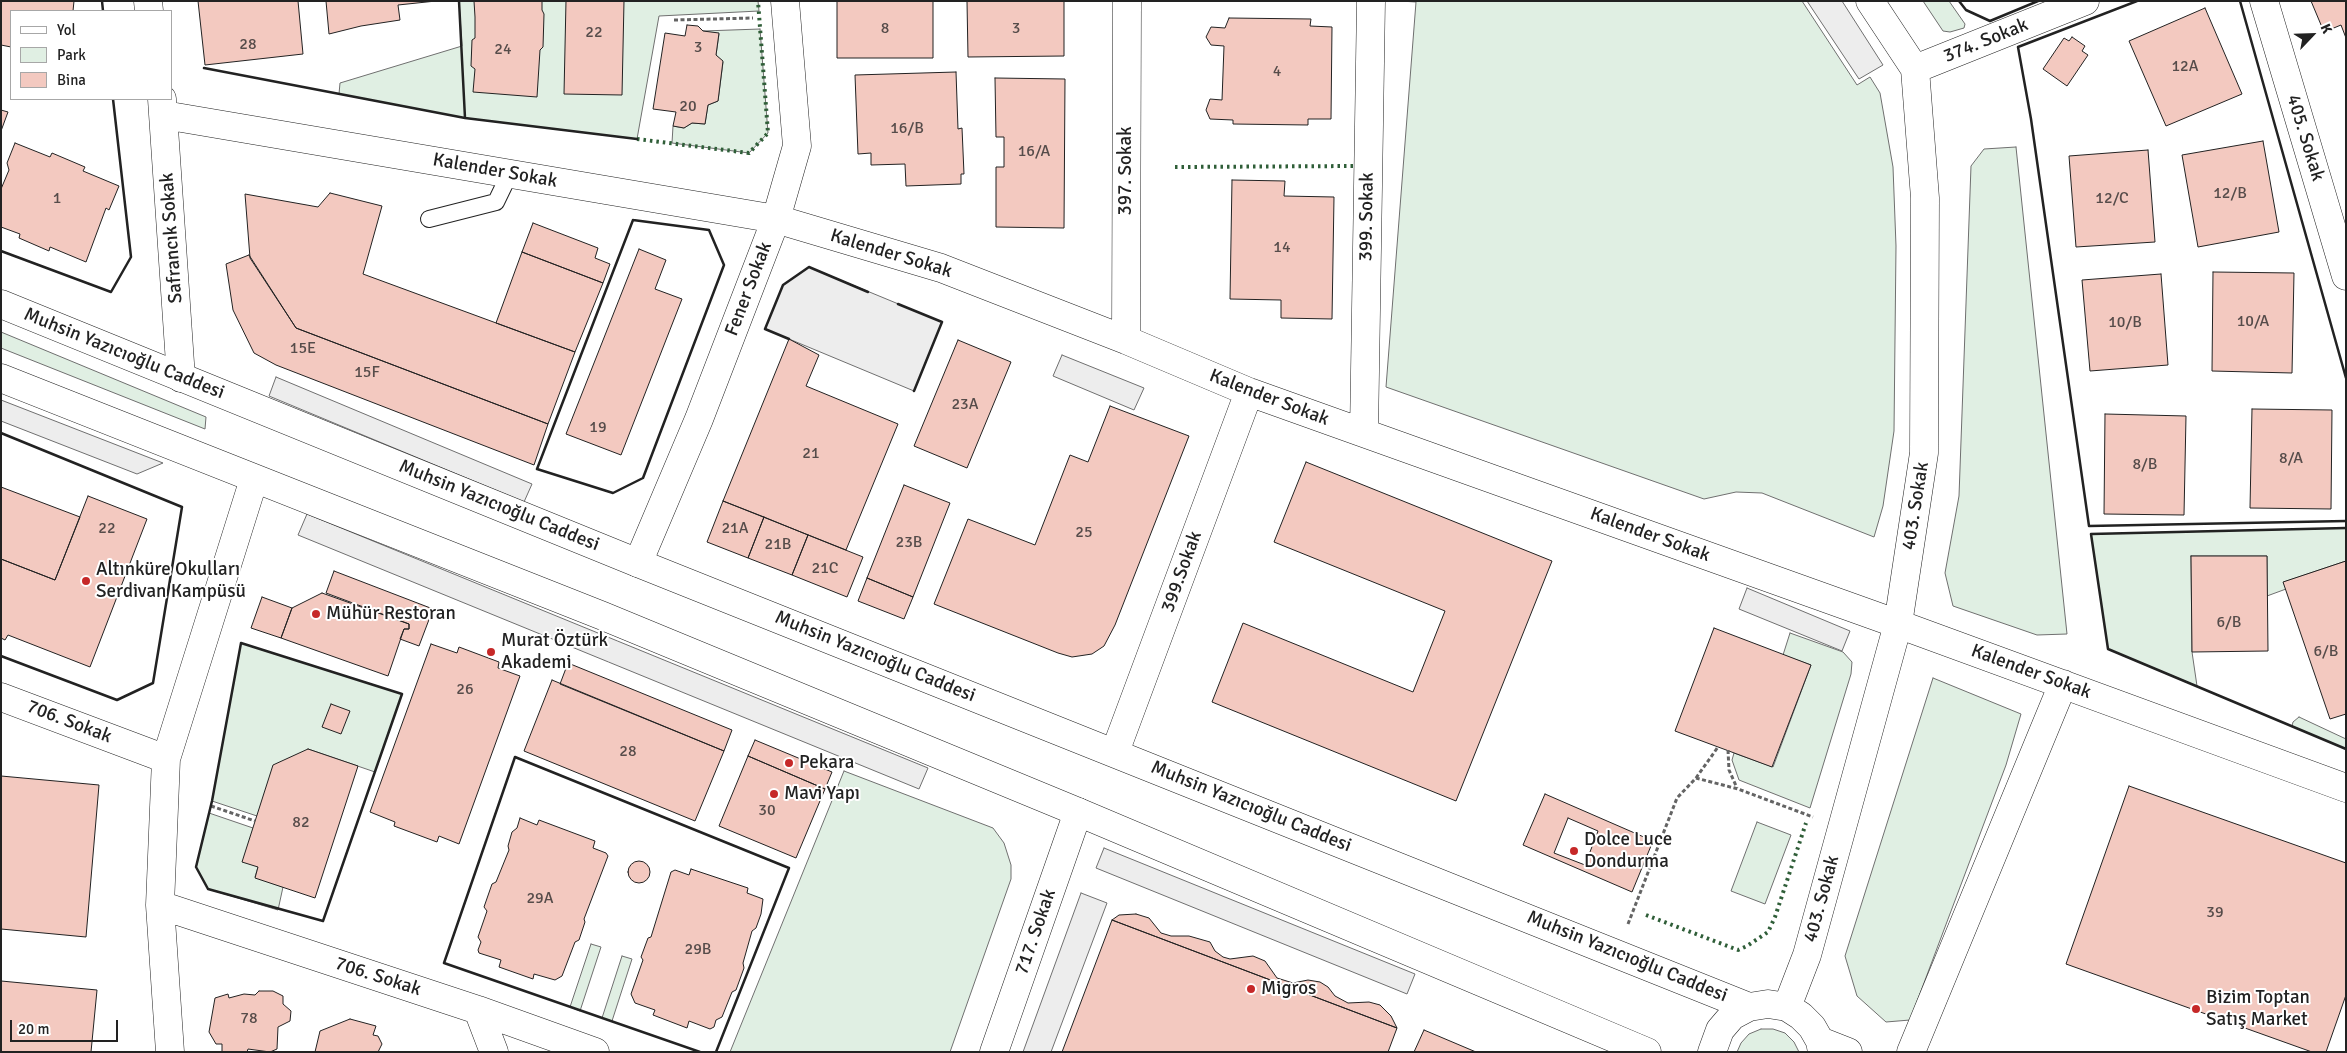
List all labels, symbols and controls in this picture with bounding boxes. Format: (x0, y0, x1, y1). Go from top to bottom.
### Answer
legend (10, 10, 172, 100)
north arrow (2287, 10, 2337, 60)
street label: 374. Sokak (1940, 14, 2032, 68)
house number: 8 (881, 19, 889, 39)
house number: 3 (1012, 19, 1020, 39)
text: Yol (57, 21, 76, 39)
text: K (2317, 21, 2336, 36)
house number: 22 (585, 23, 603, 43)
house number: 28 (239, 35, 257, 55)
house number: 3 (694, 38, 702, 58)
house number: 24 (494, 40, 512, 60)
text: Park (57, 46, 86, 64)
house number: 12A (2171, 57, 2199, 77)
house number: 4 (1273, 62, 1281, 82)
text: Bina (57, 71, 86, 89)
street label: 405. Sokak (2281, 92, 2329, 184)
house number: 20 (679, 97, 697, 117)
house number: 16/B (890, 119, 924, 139)
street label: 397. Sokak (1115, 126, 1137, 216)
house number: 16/A (1018, 142, 1050, 162)
street label: Kalender Sokak (431, 149, 559, 193)
street label: Safrancık Sokak (156, 172, 188, 304)
street label: 399. Sokak (1355, 172, 1379, 262)
house number: 12/B (2213, 184, 2247, 204)
house number: 1 (53, 189, 61, 209)
house number: 12/C (2095, 189, 2129, 209)
street label: Kalender Sokak (827, 225, 955, 283)
house number: 14 (1273, 238, 1291, 258)
street label: Fener Sokak (721, 239, 777, 339)
street label: Muhsin Yazıcıoğlu Caddesi (20, 303, 228, 405)
house number: 10/A (2237, 312, 2269, 332)
house number: 10/B (2108, 313, 2142, 333)
house number: 15E (290, 339, 316, 359)
house number: 15F (354, 363, 380, 383)
street label: Kalender Sokak (1206, 365, 1332, 431)
house number: 23A (951, 395, 979, 415)
house number: 19 (589, 418, 607, 438)
house number: 21 (802, 444, 820, 464)
house number: 8/A (2279, 449, 2303, 469)
street label: Muhsin Yazıcıoğlu Caddesi (395, 455, 603, 557)
house number: 8/B (2132, 455, 2158, 475)
street label: 403. Sokak (1898, 460, 1934, 552)
street label: Kalender Sokak (1587, 503, 1713, 567)
house number: 22 (98, 519, 116, 539)
house number: 21A (721, 519, 749, 539)
house number: 25 (1075, 523, 1093, 543)
street label: 399.Sokak (1157, 528, 1207, 616)
house number: 23B (896, 533, 922, 553)
house number: 21B (765, 535, 791, 555)
place label: Altınküre Okulları Serdivan Kampüsü (96, 559, 246, 603)
house number: 21C (812, 559, 838, 579)
marker: Altınküre Okulları Serdivan Kampüsü (80, 575, 92, 587)
place label: Mühür Restoran (326, 603, 456, 625)
street label: Muhsin Yazıcıoğlu Caddesi (771, 606, 979, 708)
marker: Mühür Restoran (310, 608, 322, 620)
house number: 6/B (2216, 613, 2242, 633)
place label: Murat Öztürk Akademi (501, 630, 608, 674)
street label: Kalender Sokak (1968, 640, 2094, 704)
house number: 6/B (2313, 642, 2339, 662)
marker: Murat Öztürk Akademi (485, 646, 497, 658)
house number: 26 (456, 680, 474, 700)
street label: 706. Sokak (23, 695, 115, 749)
house number: 28 (619, 742, 637, 762)
place label: Pekara (799, 752, 854, 774)
street label: Muhsin Yazıcıoğlu Caddesi (1147, 756, 1355, 858)
marker: Pekara (783, 757, 795, 769)
place label: Mavi Yapı (784, 783, 860, 805)
marker: Mavi Yapı (768, 788, 780, 800)
house number: 30 (758, 801, 776, 821)
house number: 82 (292, 813, 310, 833)
place label: Dolce Luce Dondurma (1584, 829, 1672, 873)
marker: Dolce Luce Dondurma (1568, 845, 1580, 857)
street label: 403. Sokak (1799, 853, 1845, 945)
street label: 717. Sokak (1011, 886, 1061, 978)
house number: 29A (526, 889, 554, 909)
house number: 39 (2206, 903, 2224, 923)
street label: Muhsin Yazıcıoğlu Caddesi (1523, 906, 1731, 1008)
house number: 29B (685, 940, 711, 960)
street label: 706. Sokak (332, 952, 424, 1002)
place label: Migros (1261, 978, 1316, 1000)
marker: Migros (1245, 983, 1257, 995)
place label: Bizim Toptan Satış Market (2206, 987, 2310, 1031)
marker: Bizim Toptan Satış Market (2190, 1003, 2202, 1015)
house number: 78 (240, 1009, 258, 1029)
scale bar (12, 1010, 120, 1042)
text: 20 m (18, 1020, 49, 1038)

